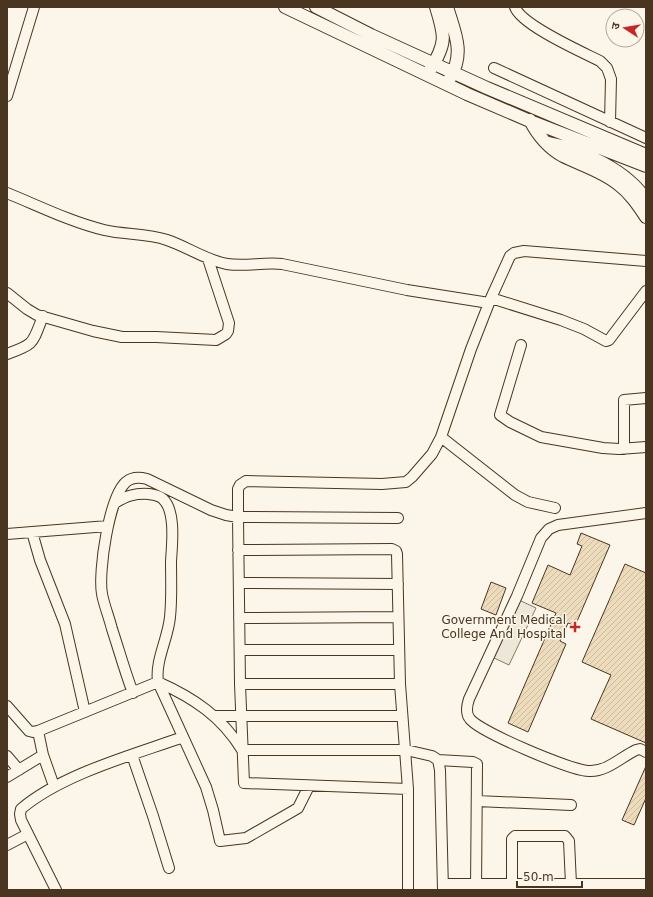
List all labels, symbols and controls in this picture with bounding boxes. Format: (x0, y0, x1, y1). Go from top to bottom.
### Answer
north arrow (605, 8, 645, 48)
text: उ (609, 21, 623, 31)
place label: Government Medical College And Hospital (441, 613, 566, 641)
marker: Government Medical College And Hospital (569, 621, 581, 633)
scale bar (517, 863, 582, 889)
text: 50 m (523, 870, 554, 884)

